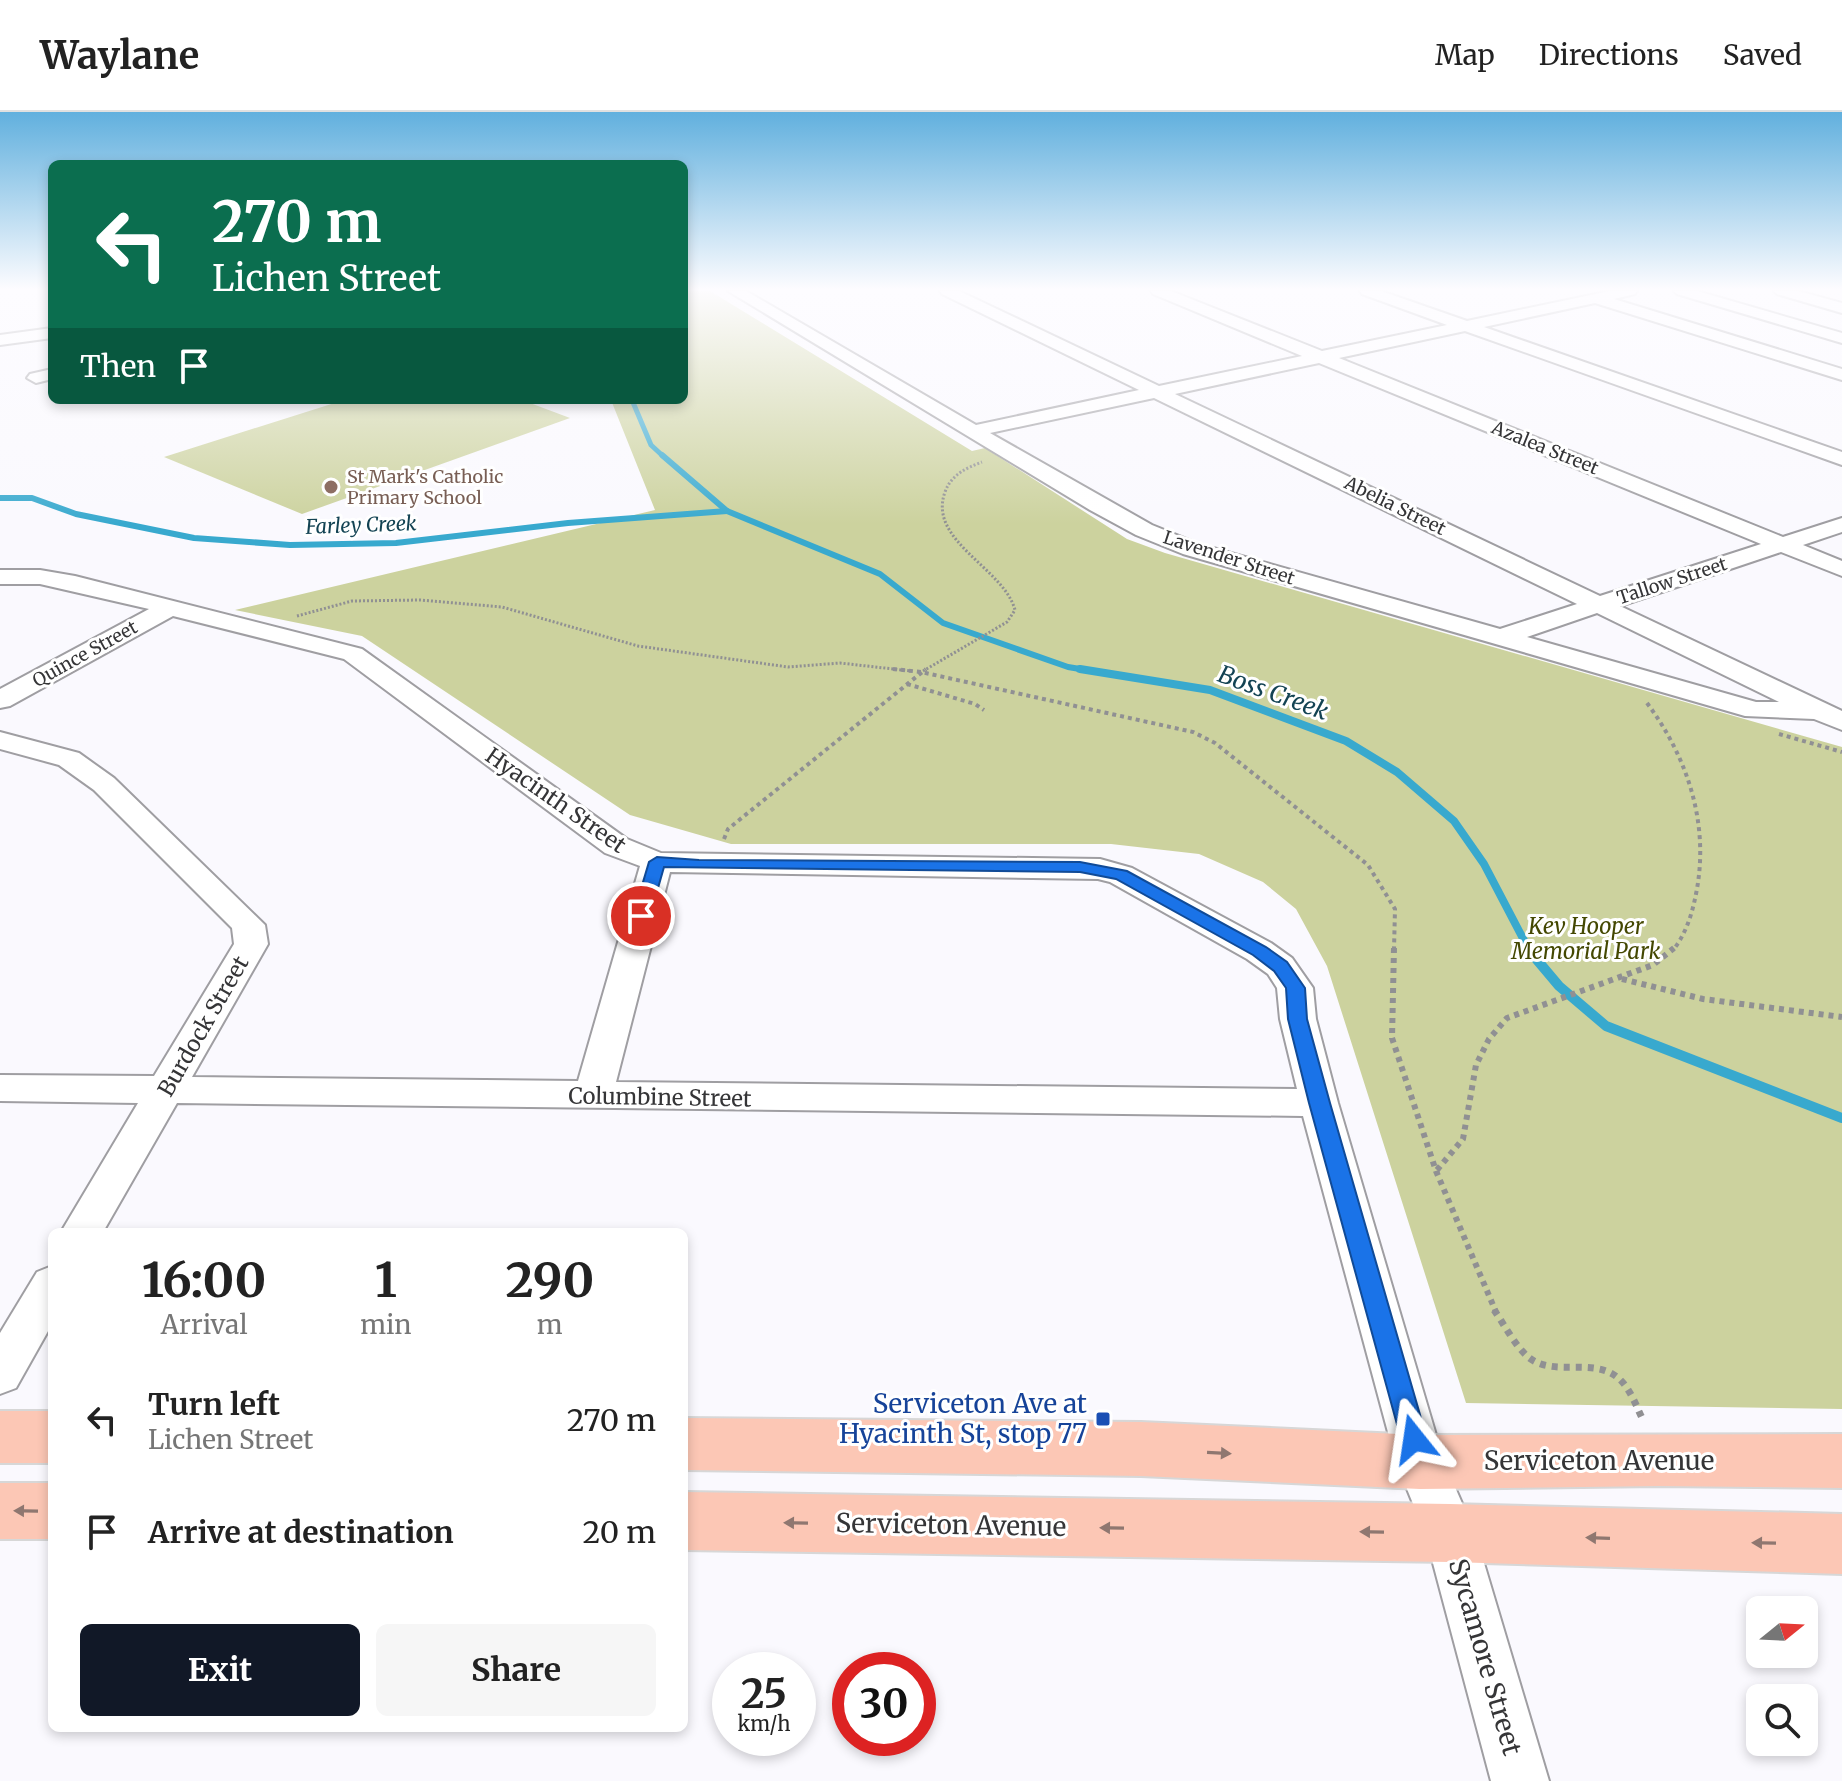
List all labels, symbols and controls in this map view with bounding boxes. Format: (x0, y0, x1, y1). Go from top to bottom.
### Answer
text: Waylane (40, 32, 199, 79)
text: Map (1435, 37, 1495, 73)
text: Directions (1539, 37, 1679, 73)
text: Saved (1723, 37, 1802, 73)
text: 270 m (212, 187, 382, 257)
icon: left (80, 192, 184, 296)
text: Lichen Street (212, 256, 441, 301)
icon: arrive (172, 344, 216, 388)
text: Then (80, 347, 156, 385)
street label: Azalea Street (1487, 415, 1602, 479)
place label: St Mark's Catholic Primary School (347, 465, 503, 509)
street label: Abelia Street (1340, 471, 1450, 540)
marker: St Mark's Catholic Primary School (322, 478, 340, 496)
water label: Farley Creek (304, 510, 417, 539)
street label: Lavender Street (1161, 525, 1298, 590)
street label: Tallow Street (1614, 552, 1730, 609)
street label: Quince Street (28, 615, 141, 692)
water label: Boss Creek (1214, 658, 1333, 727)
street label: Hyacinth Street (480, 741, 632, 859)
pin (607, 882, 675, 950)
icon: arrive (619, 894, 663, 938)
park label: Kev Hooper Memorial Park (1511, 912, 1660, 965)
street label: Burdock Street (152, 951, 255, 1101)
street label: Columbine Street (568, 1081, 752, 1113)
text: 16:00 (142, 1250, 266, 1310)
text: 1 (375, 1250, 397, 1310)
text: 290 (505, 1250, 594, 1310)
text: Arrival (161, 1308, 247, 1341)
text: min (360, 1308, 412, 1341)
text: m (537, 1308, 563, 1341)
text: Turn left (148, 1385, 280, 1423)
place label: Serviceton Ave at Hyacinth St, stop 77 (839, 1387, 1087, 1450)
position arrow (1372, 1397, 1456, 1481)
icon: left (80, 1398, 124, 1442)
text: 270 m (567, 1401, 656, 1439)
marker: Serviceton Ave at Hyacinth St, stop 77 (1094, 1410, 1112, 1428)
text: Lichen Street (148, 1423, 313, 1456)
street label: Serviceton Avenue (1484, 1444, 1714, 1477)
one-way arrow (1207, 1446, 1232, 1459)
one-way arrow (13, 1505, 38, 1517)
street label: Serviceton Avenue (835, 1506, 1067, 1543)
icon: arrive (80, 1510, 124, 1554)
text: Arrive at destination (148, 1513, 454, 1551)
text: 20 m (583, 1513, 656, 1551)
one-way arrow (783, 1516, 808, 1529)
one-way arrow (1099, 1521, 1124, 1534)
one-way arrow (1359, 1526, 1384, 1538)
one-way arrow (1585, 1532, 1610, 1545)
one-way arrow (1751, 1537, 1776, 1549)
street label: Sycamore Street (1442, 1555, 1529, 1759)
north arrow (1746, 1596, 1818, 1668)
map controls (1746, 1596, 1818, 1756)
button: Exit (80, 1624, 360, 1716)
button: Share (376, 1624, 656, 1716)
speed limit sign: 30 (832, 1652, 936, 1756)
text: 25 (741, 1669, 787, 1719)
button: search (1746, 1684, 1818, 1756)
text: km/h (738, 1711, 790, 1736)

